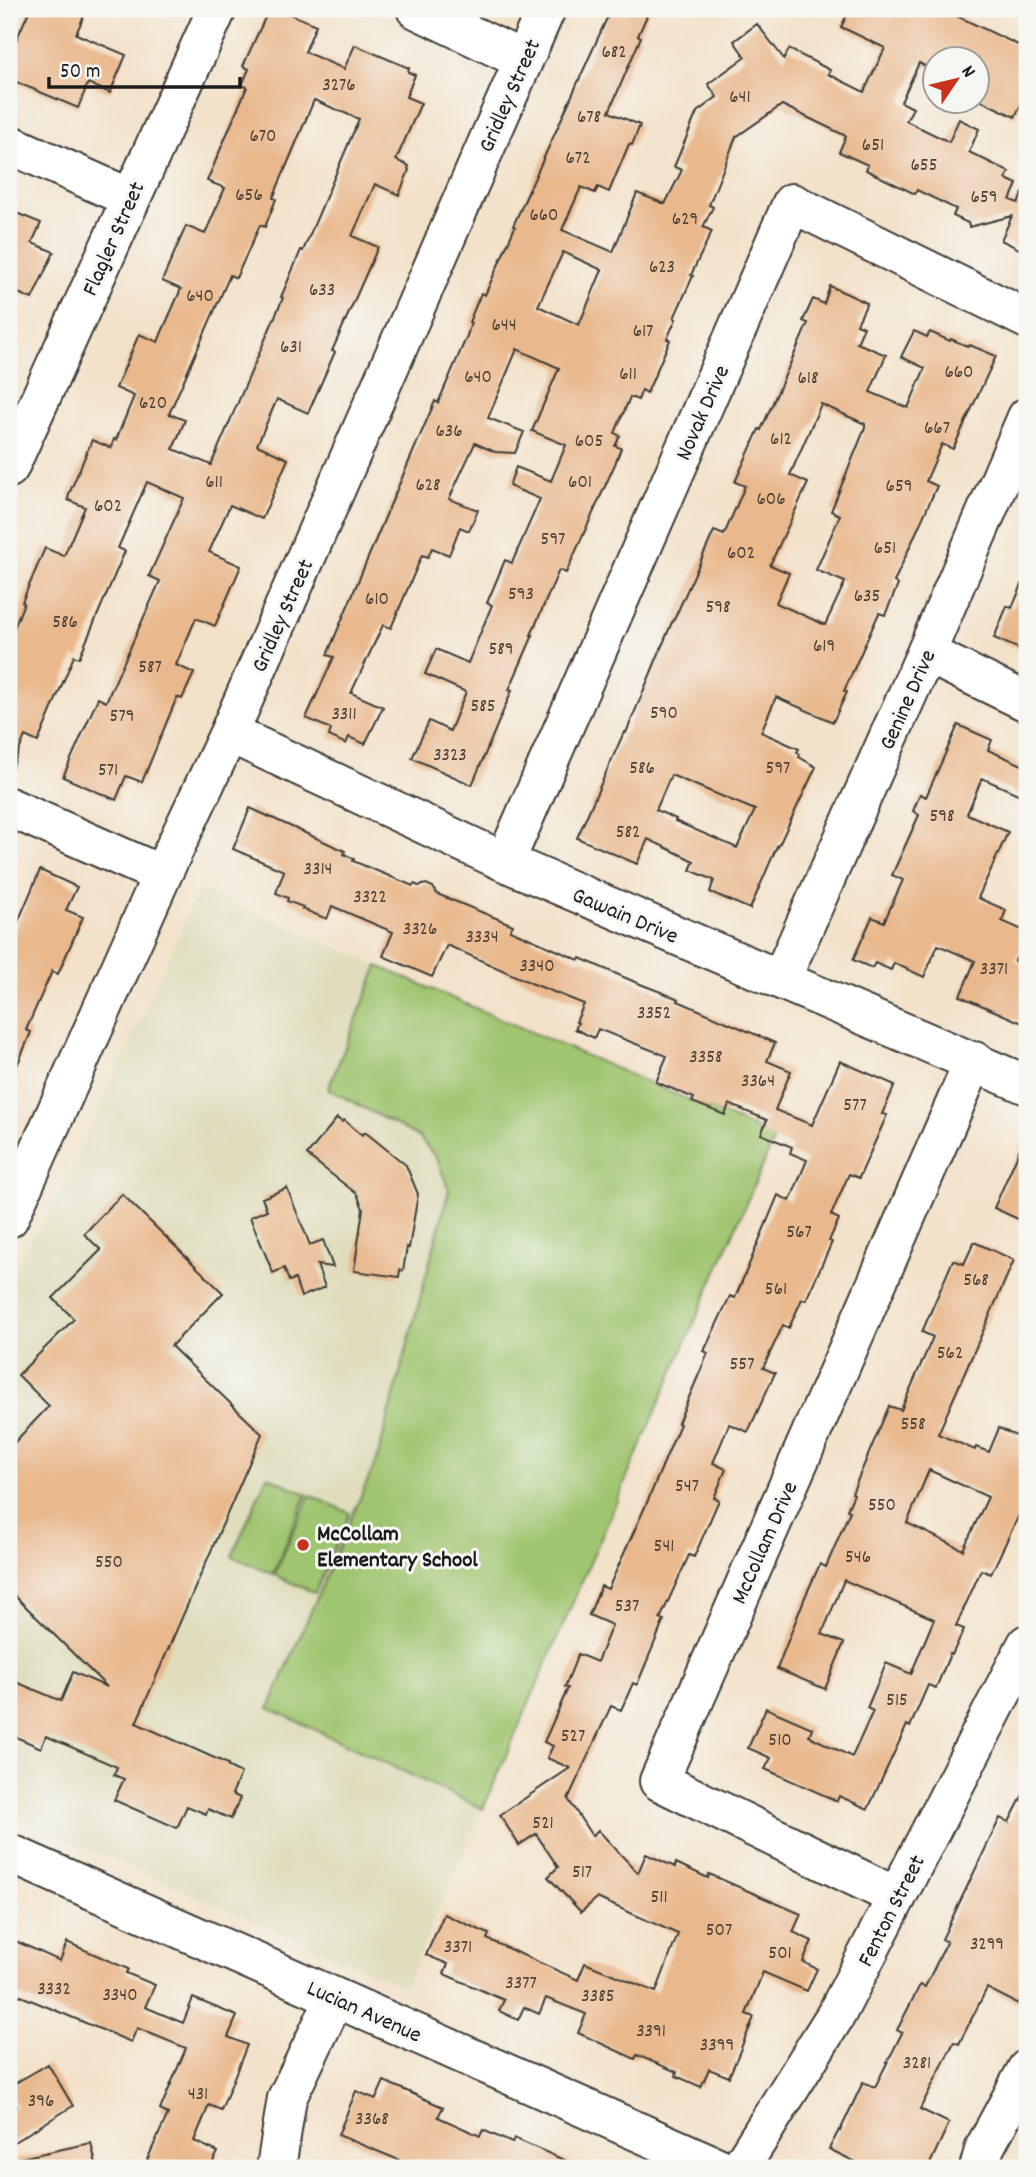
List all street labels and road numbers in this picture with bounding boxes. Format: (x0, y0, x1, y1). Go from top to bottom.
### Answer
street label: Gridley Street (471, 34, 551, 159)
street label: Flagler Street (75, 177, 155, 302)
street label: Novak Drive (669, 361, 740, 466)
street label: Gridley Street (244, 554, 324, 679)
street label: Genine Drive (872, 645, 946, 756)
street label: Gawain Drive (566, 880, 683, 954)
street label: McCollam Drive (724, 1477, 808, 1610)
street label: Fenton Street (851, 1850, 935, 1973)
street label: Lucian Avenue (301, 1973, 426, 2053)

